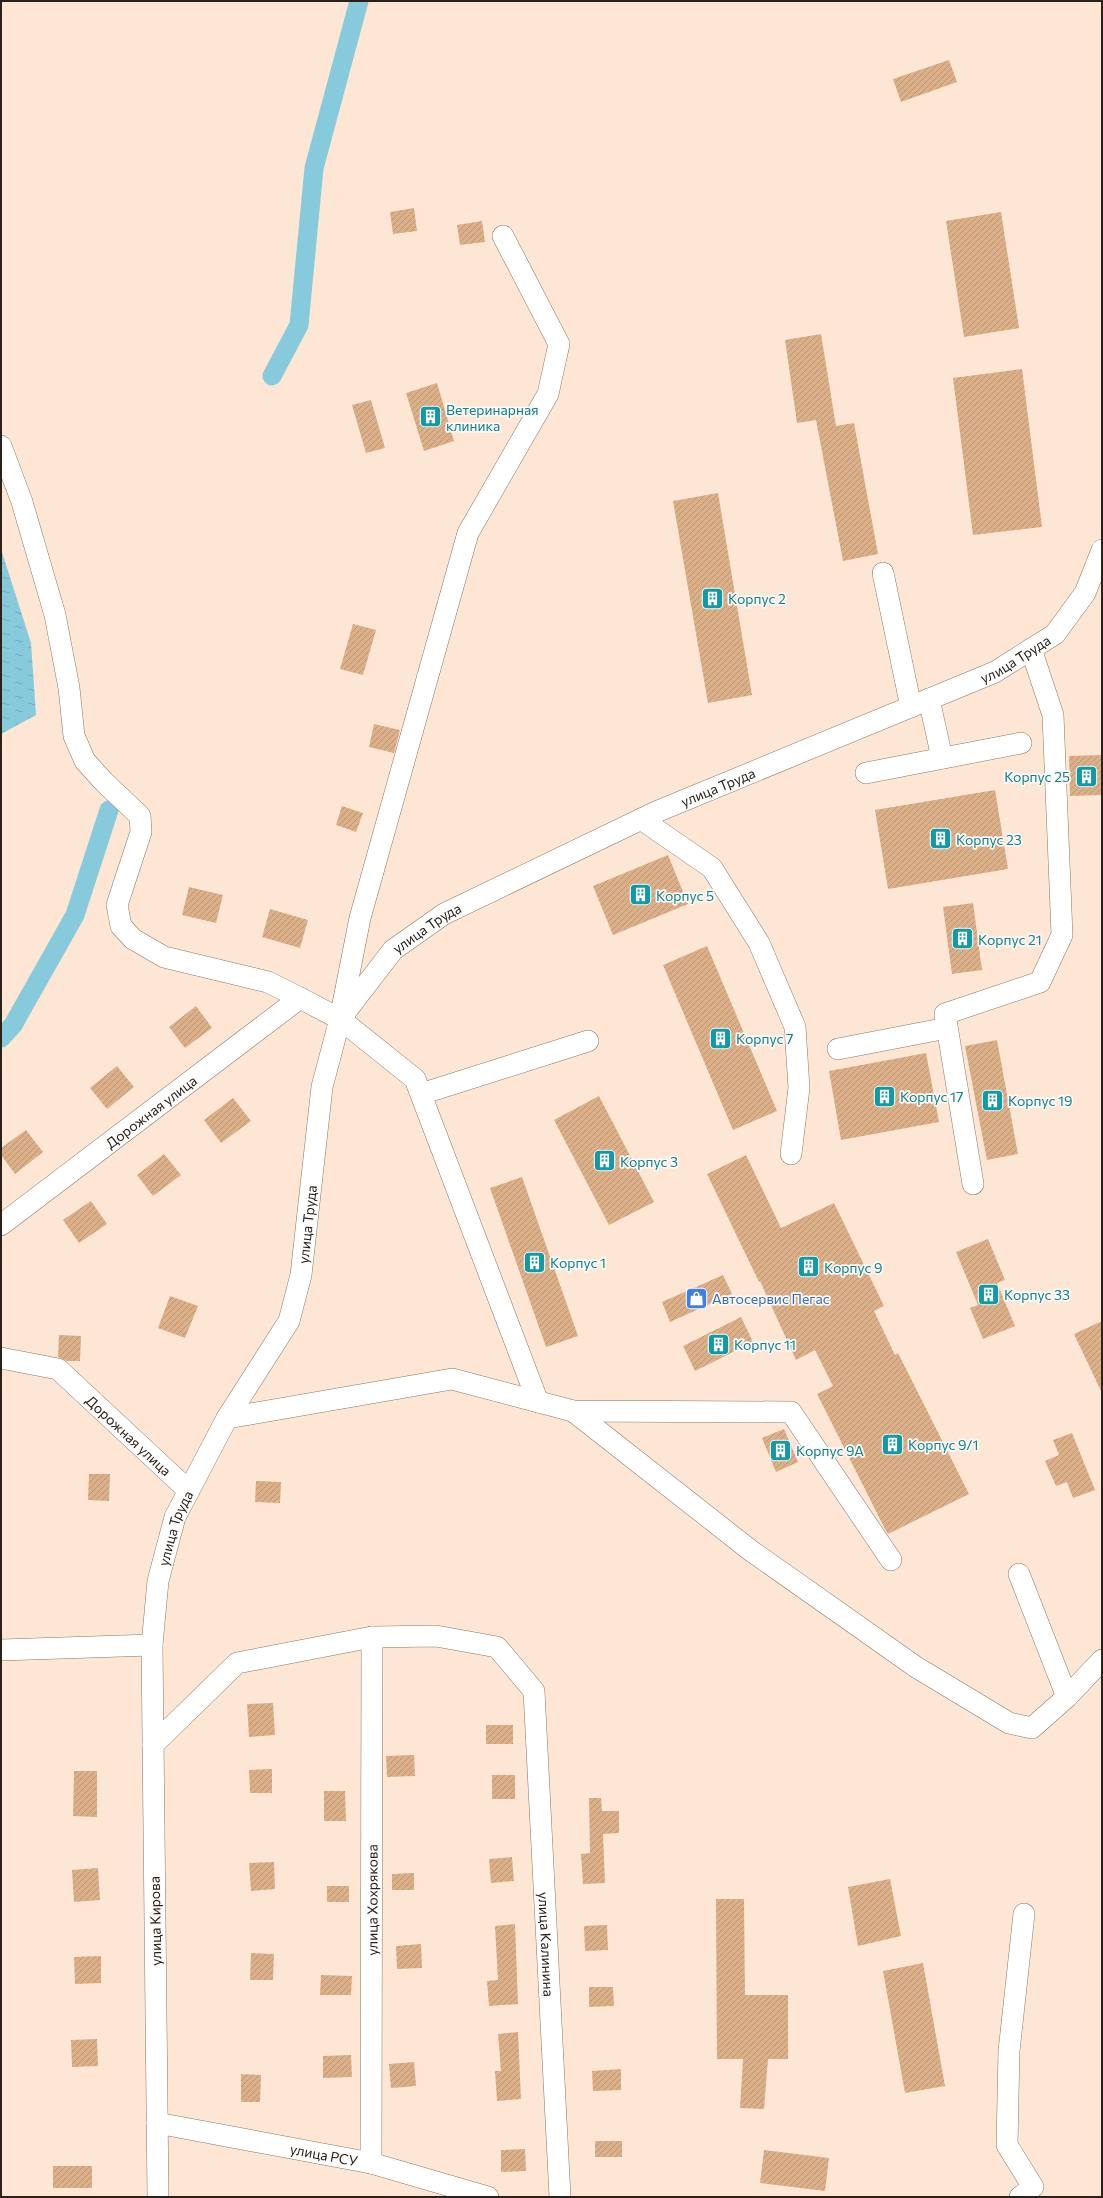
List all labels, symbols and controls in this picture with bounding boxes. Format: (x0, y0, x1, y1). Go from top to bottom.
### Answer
place label: Ветеринарная клиника (446, 401, 539, 434)
building icon: Ветеринарная клиника (417, 404, 443, 430)
building icon: Корпус 2 (700, 585, 726, 611)
place label: Корпус 2 (728, 590, 786, 607)
street label: улица Труда (977, 631, 1053, 686)
building icon: Корпус 25 (1073, 763, 1099, 789)
street label: улица Труда (678, 764, 758, 809)
place label: Корпус 25 (1004, 768, 1070, 785)
building icon: Корпус 23 (928, 826, 954, 852)
place label: Корпус 23 (956, 831, 1022, 848)
building icon: Корпус 5 (628, 882, 654, 908)
place label: Корпус 5 (656, 887, 714, 904)
street label: улица Труда (389, 899, 464, 956)
building icon: Корпус 21 (949, 926, 975, 952)
place label: Корпус 21 (978, 931, 1042, 948)
building icon: Корпус 7 (707, 1025, 733, 1051)
place label: Корпус 7 (736, 1030, 793, 1047)
street label: Дорожная улица (102, 1071, 200, 1151)
building icon: Корпус 17 (871, 1083, 897, 1109)
building icon: Корпус 19 (979, 1087, 1005, 1113)
place label: Корпус 17 (900, 1088, 963, 1105)
place label: Корпус 19 (1008, 1092, 1073, 1109)
building icon: Корпус 3 (591, 1148, 617, 1174)
place label: Корпус 3 (620, 1153, 678, 1170)
street label: улица Труда (294, 1184, 319, 1265)
building icon: Корпус 1 (521, 1249, 547, 1275)
place label: Корпус 1 (550, 1254, 606, 1271)
building icon: Корпус 9 (795, 1254, 821, 1280)
place label: Корпус 9 (824, 1259, 883, 1276)
building icon: Корпус 33 (975, 1281, 1001, 1307)
shop icon: Автосервис Пегас (684, 1285, 710, 1311)
place label: Корпус 33 (1004, 1286, 1070, 1303)
place label: Автосервис Пегас (712, 1290, 830, 1307)
building icon: Корпус 11 (705, 1331, 731, 1357)
place label: Корпус 11 (734, 1336, 796, 1353)
street label: Дорожная улица (83, 1391, 175, 1479)
building icon: Корпус 9/1 (880, 1431, 906, 1457)
place label: Корпус 9/1 (908, 1436, 978, 1453)
building icon: Корпус 9А (767, 1437, 793, 1463)
place label: Корпус 9А (796, 1442, 864, 1459)
street label: улица Труда (154, 1487, 196, 1568)
street label: улица Хохрякова (363, 1844, 380, 1956)
street label: улица Кирова (146, 1876, 164, 1966)
street label: улица Калинина (536, 1891, 558, 1997)
street label: улица РСУ (289, 2140, 360, 2169)

